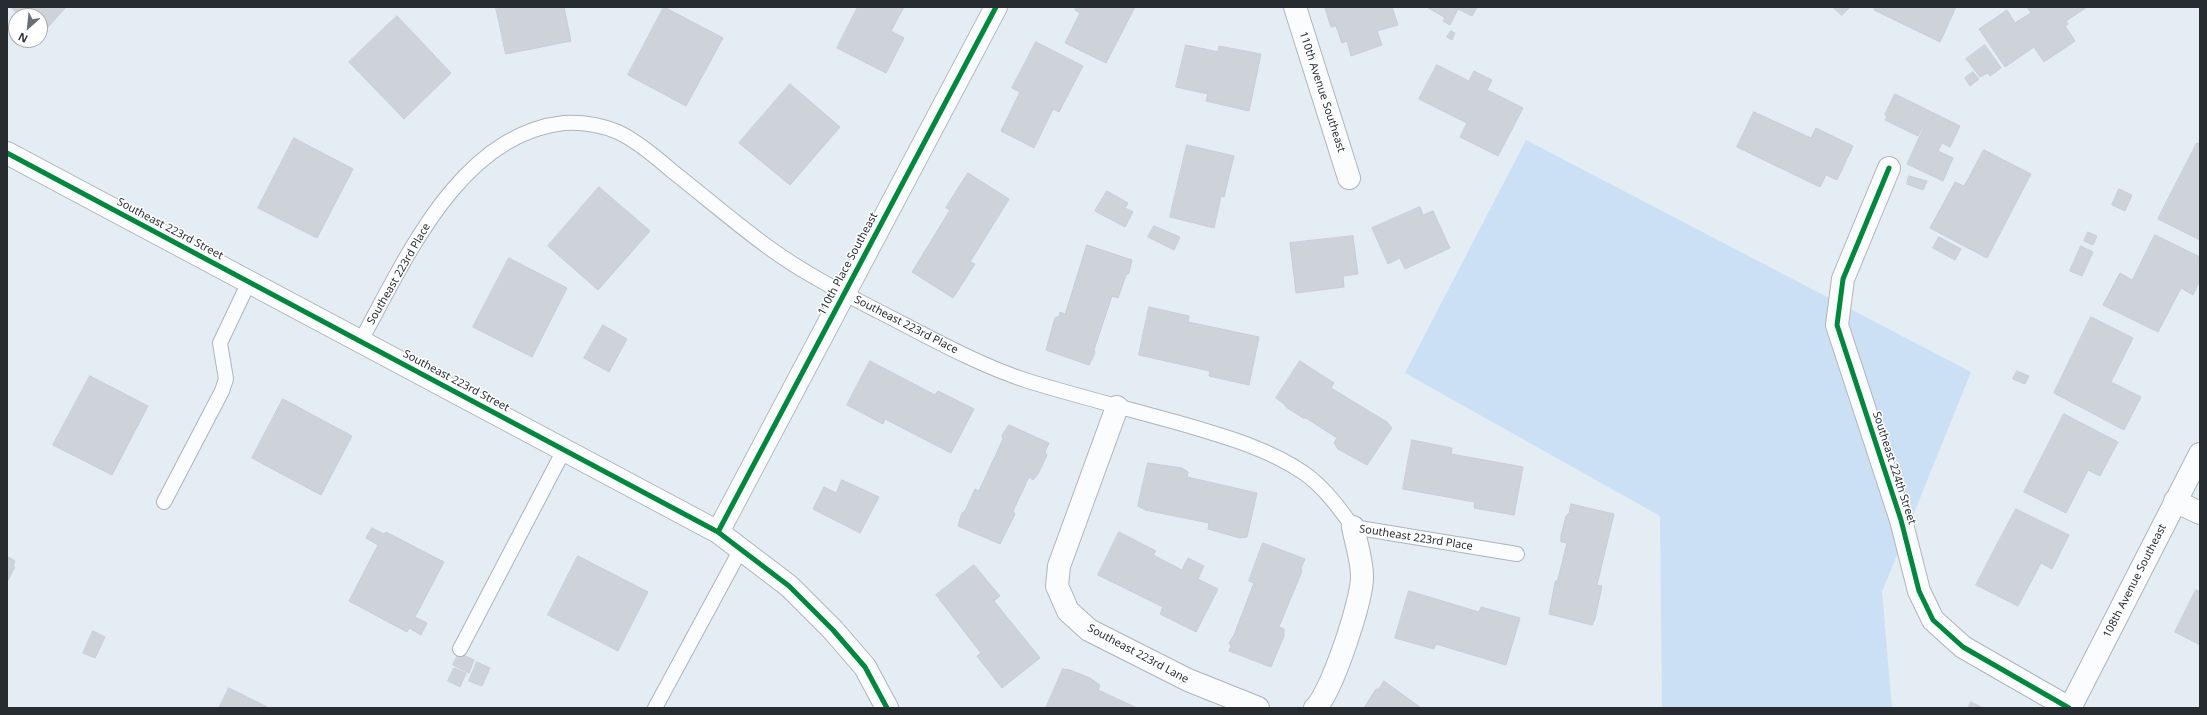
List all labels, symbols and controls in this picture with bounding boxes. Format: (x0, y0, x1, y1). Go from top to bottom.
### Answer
north arrow (8, 8, 48, 48)
text: N (15, 30, 30, 47)
street label: 110th Avenue Southeast (1296, 30, 1348, 154)
street label: Southeast 223rd Street (115, 195, 225, 263)
street label: 110th Place Southeast (815, 210, 881, 318)
street label: Southeast 223rd Place (365, 221, 433, 327)
street label: Southeast 223rd Place (852, 293, 960, 357)
street label: Southeast 223rd Street (401, 347, 511, 415)
street label: Southeast 224th Street (1869, 410, 1919, 526)
street label: 108th Avenue Southeast (2101, 522, 2169, 640)
street label: Southeast 223rd Place (1358, 523, 1474, 553)
street label: Southeast 223rd Lane (1085, 622, 1191, 686)

